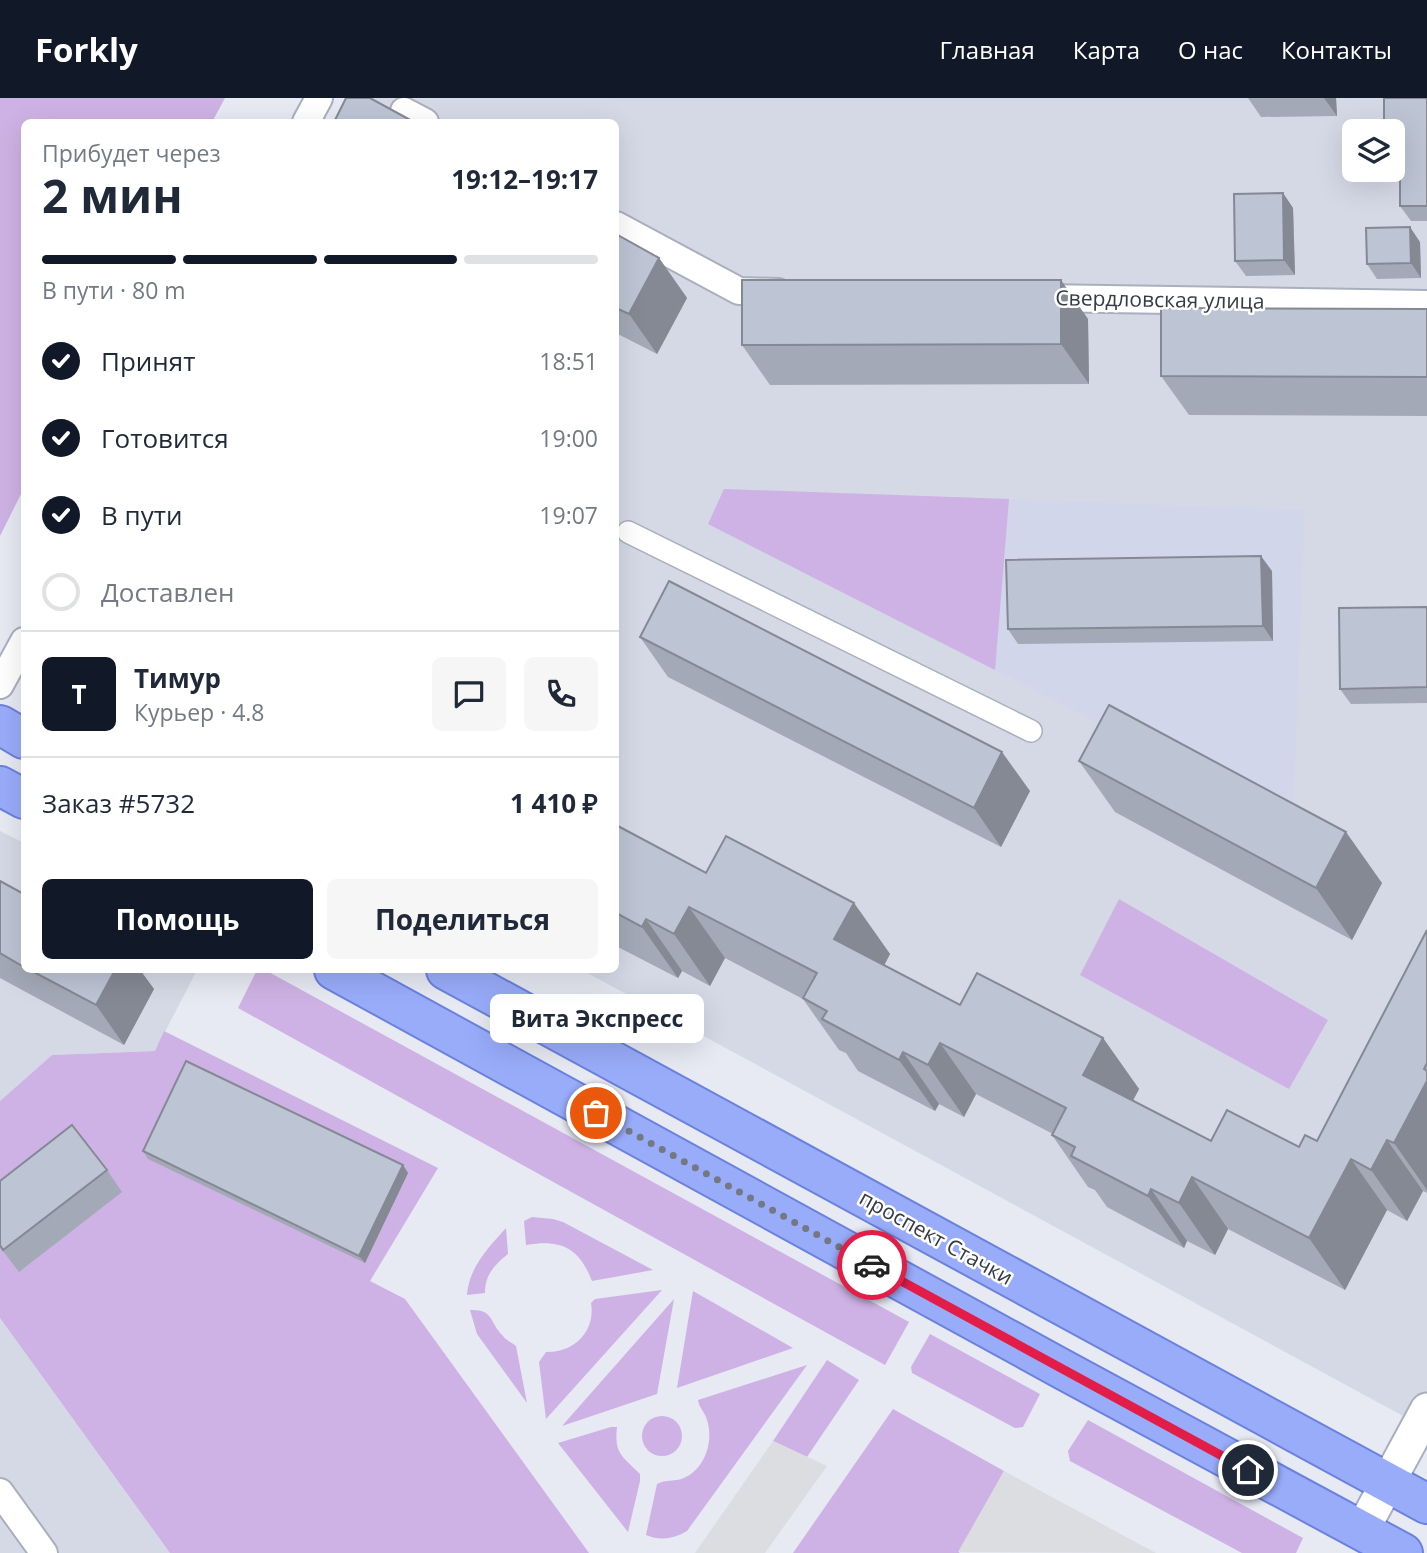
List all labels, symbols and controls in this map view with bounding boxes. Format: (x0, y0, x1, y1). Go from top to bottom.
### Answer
text: Forkly (35, 27, 138, 72)
text: Главная (940, 33, 1035, 66)
text: Карта (1073, 33, 1140, 66)
text: О нас (1178, 33, 1243, 66)
text: Контакты (1281, 33, 1392, 66)
map controls (1342, 119, 1405, 182)
button: layers (1342, 119, 1405, 182)
text: Прибудет через (42, 137, 221, 169)
text: 19:12–19:17 (451, 161, 598, 197)
text: 2 мин (42, 164, 183, 226)
text: В пути · 80 m (42, 274, 186, 306)
street label: Свердловская улица (1055, 283, 1265, 315)
icon: check (42, 342, 80, 380)
text: Принят (101, 343, 195, 379)
text: 18:51 (539, 345, 598, 377)
icon: check (42, 419, 80, 457)
text: Готовится (101, 420, 229, 456)
text: 19:00 (539, 422, 598, 454)
icon: check (42, 496, 80, 534)
text: В пути (101, 497, 182, 533)
text: 19:07 (539, 499, 598, 531)
text: Доставлен (101, 574, 234, 610)
button: chat (432, 657, 506, 731)
button: phone (524, 657, 598, 731)
text: Тимур (134, 660, 221, 696)
text: Т (71, 676, 87, 712)
text: Курьер · 4.8 (134, 696, 265, 728)
text: Заказ #5732 (42, 785, 195, 821)
text: 1 410 ₽ (510, 785, 598, 821)
button: Помощь (42, 879, 313, 959)
button: Поделиться (327, 879, 598, 959)
callout: Вита Экспресс (489, 994, 703, 1043)
text: Вита Экспресс (511, 1002, 683, 1034)
pin (566, 1083, 626, 1143)
icon: bag (577, 1094, 615, 1132)
street label: проспект Стачки (855, 1183, 1018, 1291)
courier (837, 1230, 907, 1300)
icon: car (853, 1246, 891, 1284)
pin (1218, 1440, 1278, 1500)
icon: home (1229, 1451, 1267, 1489)

